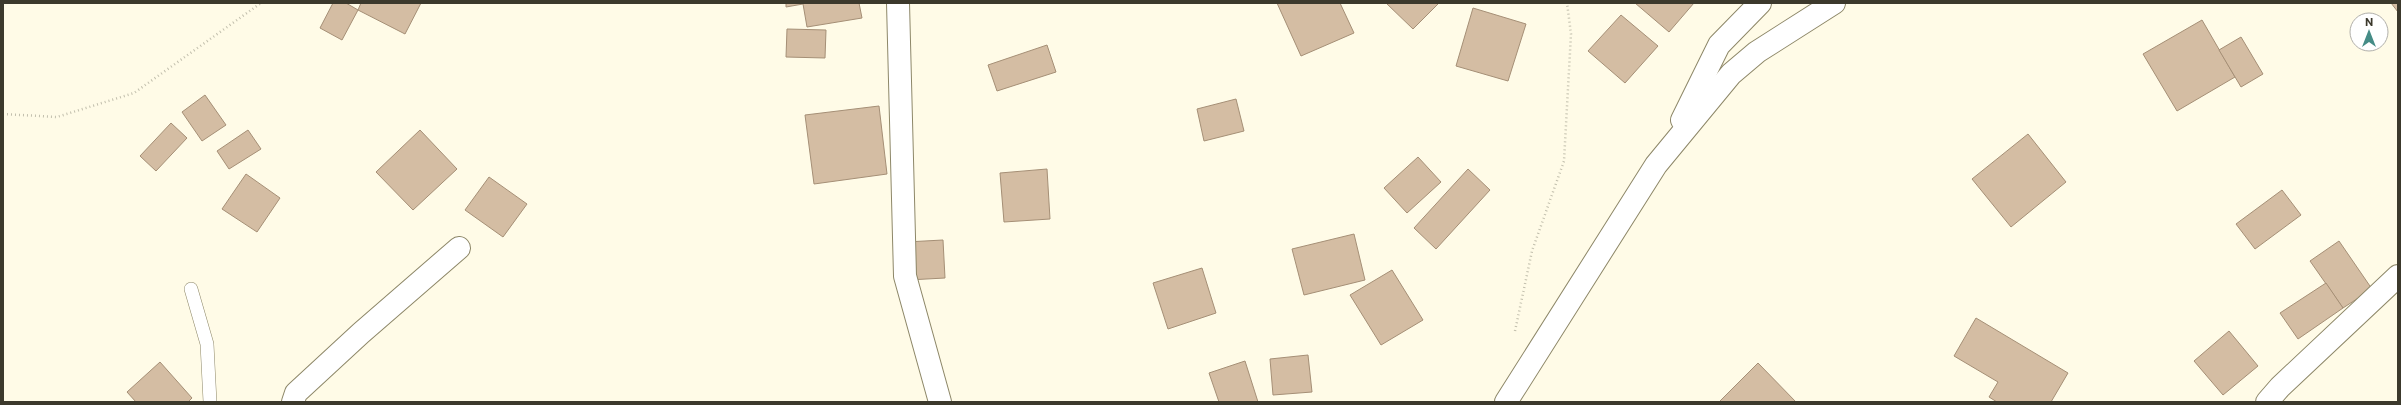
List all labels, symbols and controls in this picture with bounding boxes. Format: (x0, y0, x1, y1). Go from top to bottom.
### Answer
north arrow (2349, 12, 2389, 52)
text: N (2365, 15, 2373, 28)

